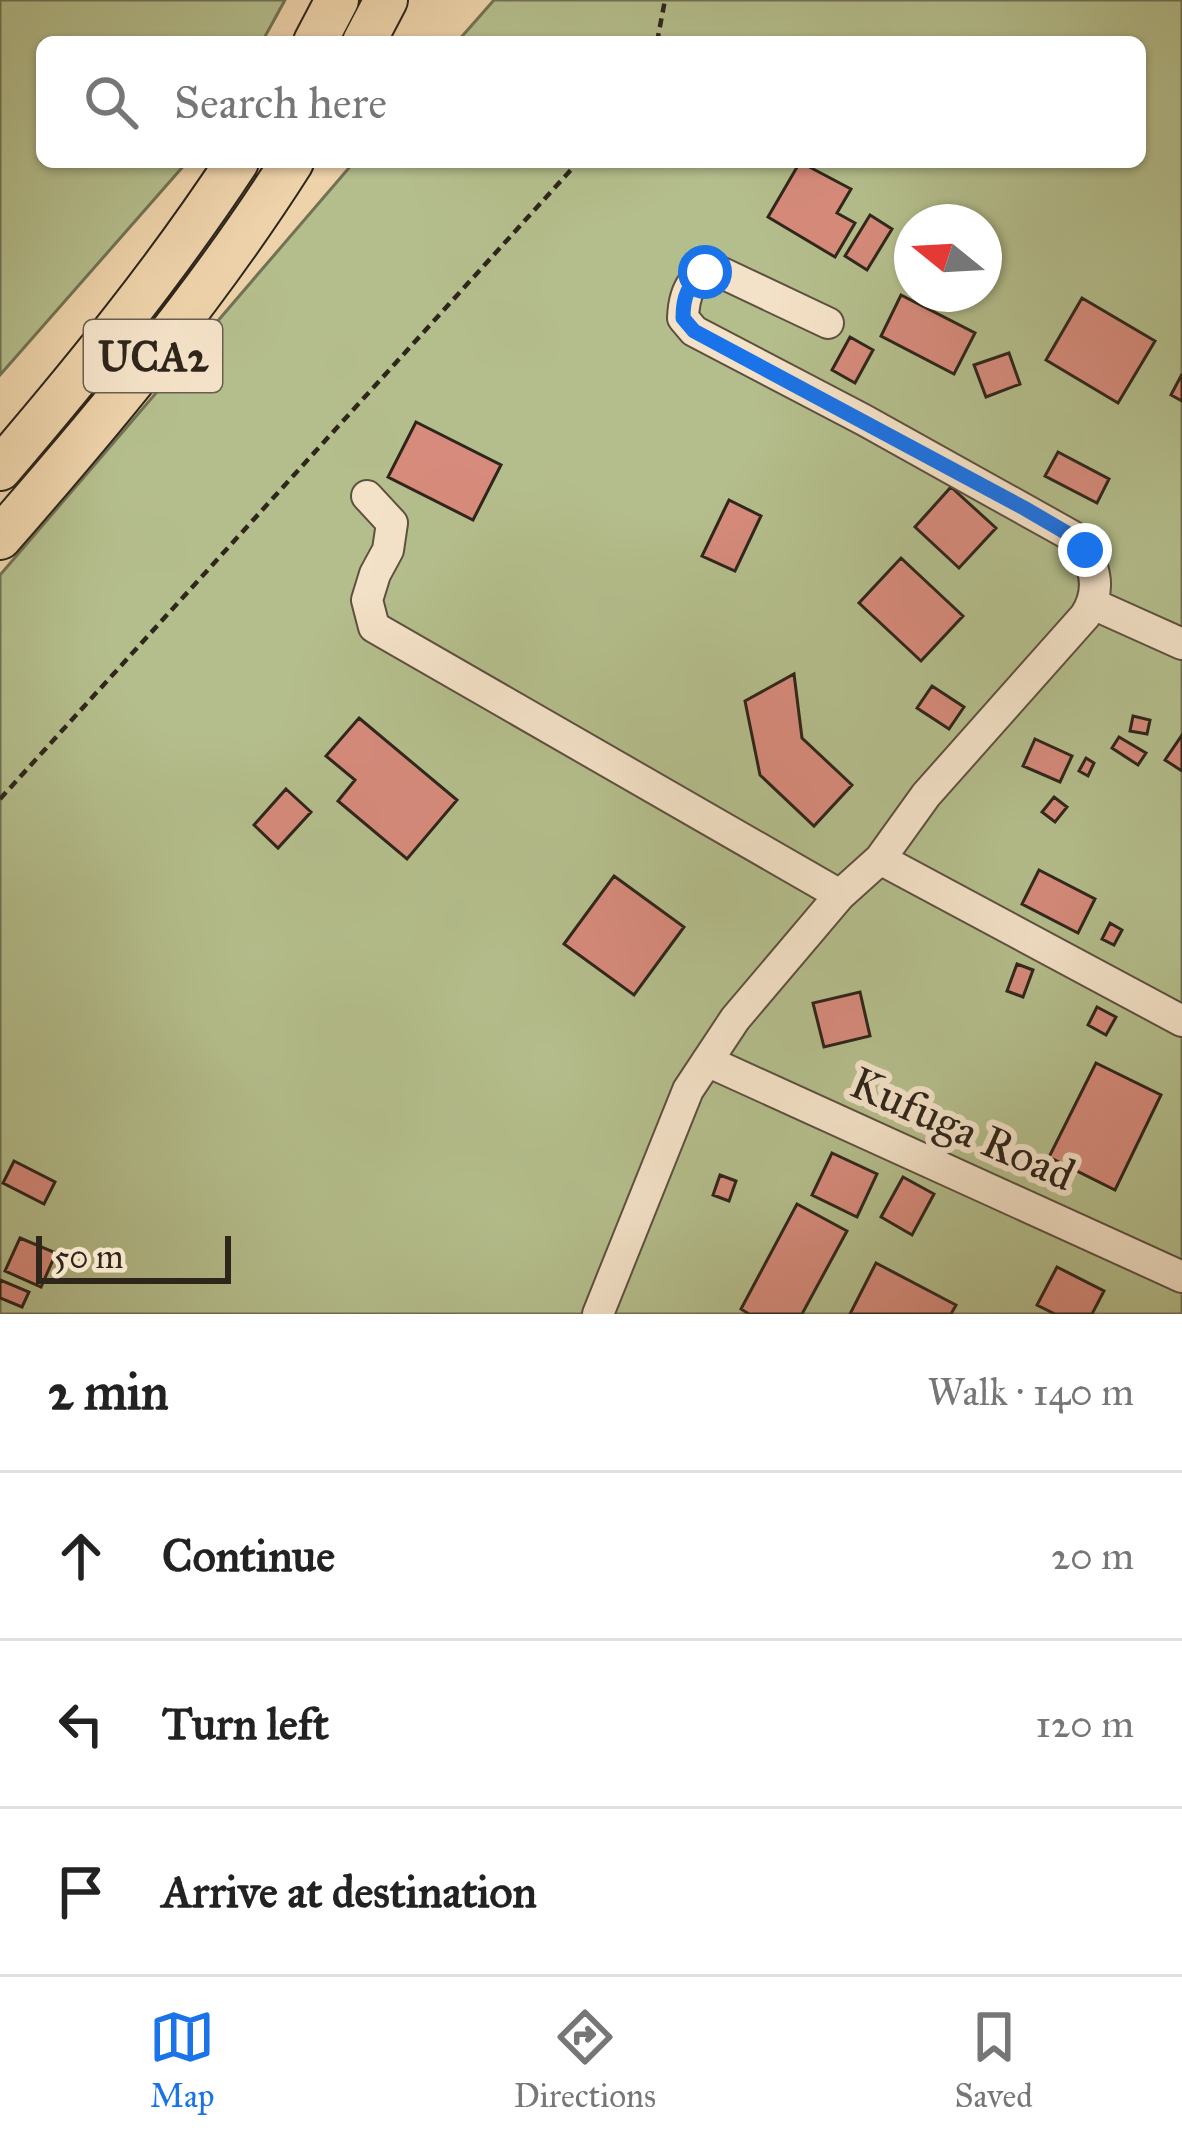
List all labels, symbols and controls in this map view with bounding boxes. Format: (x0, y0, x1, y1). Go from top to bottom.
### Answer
search box (36, 36, 1146, 168)
icon: search (78, 69, 144, 135)
text: Search here (174, 75, 387, 130)
north arrow (894, 204, 1002, 312)
route start (678, 245, 732, 299)
road number: UCA2 (84, 320, 222, 392)
route end (1058, 523, 1112, 577)
street label: Kufuga Road (842, 1055, 1084, 1203)
scale bar (36, 1230, 231, 1283)
text: 50 m (54, 1237, 123, 1277)
text: 2 min (48, 1361, 169, 1423)
text: Walk · 140 m (927, 1368, 1134, 1416)
icon: ahead (48, 1523, 114, 1589)
text: Continue (162, 1528, 335, 1583)
text: 20 m (1051, 1532, 1134, 1580)
icon: left (48, 1691, 114, 1757)
text: Turn left (162, 1696, 329, 1751)
text: 120 m (1035, 1700, 1134, 1748)
icon: arrive (48, 1859, 114, 1925)
text: Arrive at destination (162, 1864, 537, 1919)
tab: Map (149, 2004, 215, 2116)
tab: Directions (514, 2004, 656, 2116)
tab: Saved (954, 2004, 1033, 2116)

